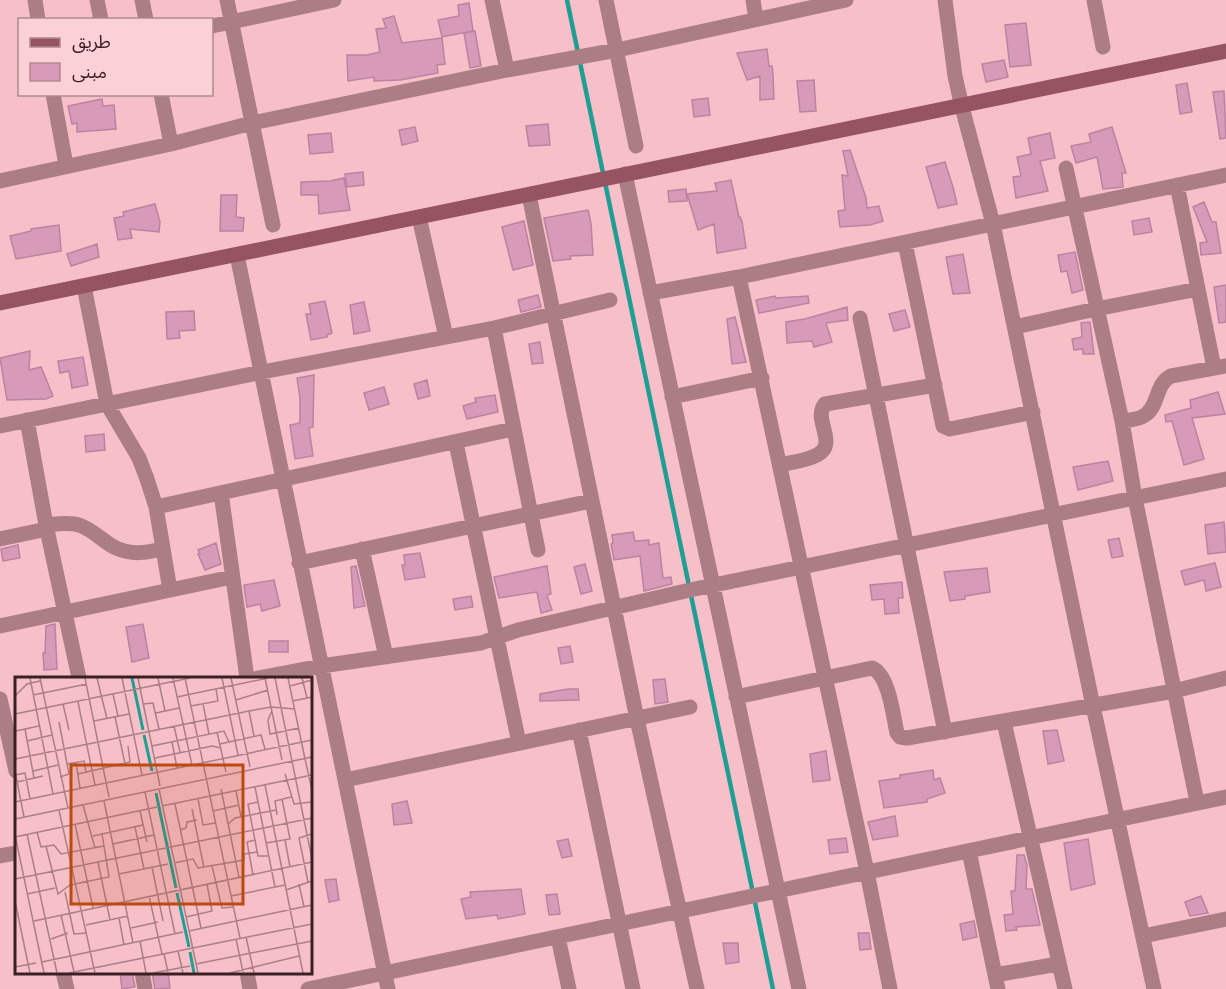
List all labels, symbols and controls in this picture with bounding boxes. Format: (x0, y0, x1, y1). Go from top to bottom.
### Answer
legend (18, 18, 213, 96)
text: طريق (72, 31, 111, 53)
text: مبنى (72, 61, 107, 83)
inset map (15, 677, 312, 974)

